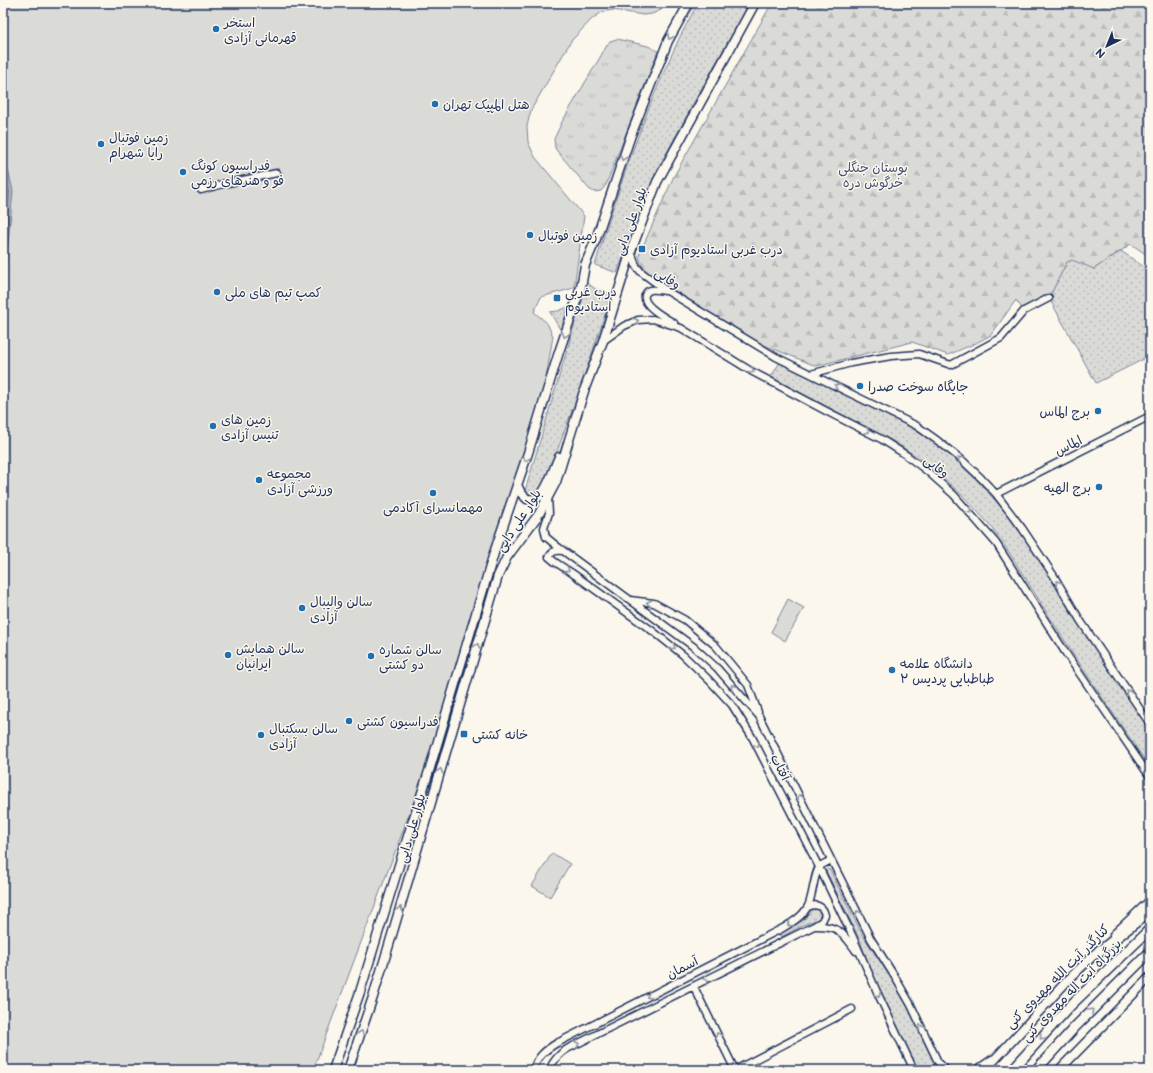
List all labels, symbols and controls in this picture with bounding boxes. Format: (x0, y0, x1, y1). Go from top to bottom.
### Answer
place label: استخر قهرمانی آزادی (223, 15, 297, 47)
marker: استخر قهرمانی آزادی (211, 24, 221, 34)
north arrow (1087, 26, 1127, 66)
one-way arrow (668, 33, 675, 41)
text: N (1093, 45, 1108, 61)
place label: هتل المپیک تهران (443, 97, 529, 113)
marker: هتل المپیک تهران (430, 99, 440, 109)
place label: زمین فوتبال رایا شهرام (109, 130, 169, 163)
marker: زمین فوتبال رایا شهرام (96, 139, 106, 149)
one-way arrow (619, 155, 628, 162)
place label: فدراسیون کونگ فو و هنرهای رزمی (191, 158, 284, 190)
park label: بوستان جنگلی خرگوش دره (838, 160, 908, 191)
marker: فدراسیون کونگ فو و هنرهای رزمی (178, 167, 188, 177)
street label: بلوار علی دایی (611, 185, 652, 258)
place label: زمین فوتبال (538, 228, 598, 244)
marker: زمین فوتبال (525, 230, 535, 240)
place label: درب غربی استادیوم آزادی (650, 242, 783, 260)
marker: درب غربی استادیوم آزادی (637, 244, 647, 254)
street label: وفایی (651, 264, 683, 294)
place label: درب غربی استادیوم (565, 284, 617, 317)
place label: کمپ تیم های ملی (225, 285, 322, 303)
marker: کمپ تیم های ملی (212, 287, 222, 297)
marker: درب غربی استادیوم (552, 293, 562, 303)
one-way arrow (632, 317, 639, 326)
one-way arrow (561, 331, 569, 338)
one-way arrow (748, 366, 755, 373)
place label: جایگاه سوخت صدرا (868, 379, 968, 395)
marker: جایگاه سوخت صدرا (855, 381, 865, 391)
one-way arrow (833, 383, 841, 391)
place label: برج الماس (1040, 404, 1090, 421)
marker: برج الماس (1093, 406, 1103, 416)
place label: زمین های تنیس آزادی (221, 412, 279, 443)
marker: زمین های تنیس آزادی (208, 421, 218, 431)
one-way arrow (863, 427, 870, 434)
street label: الماس (1052, 432, 1085, 459)
street label: وفایی (920, 452, 952, 482)
one-way arrow (522, 455, 531, 462)
one-way arrow (958, 456, 965, 463)
place label: مجموعه ورزشی آزادی (267, 466, 333, 498)
marker: مجموعه ورزشی آزادی (254, 475, 264, 485)
place label: برج الهیه (1044, 480, 1091, 497)
marker: برج الهیه (1094, 482, 1104, 492)
street label: بلوار علی دایی (493, 486, 546, 555)
marker: مهمانسرای آکادمی (428, 488, 438, 498)
place label: مهمانسرای آکادمی (383, 500, 483, 517)
one-way arrow (964, 506, 971, 514)
one-way arrow (563, 566, 570, 573)
one-way arrow (1055, 580, 1062, 587)
place label: سالن والیبال آزادی (310, 594, 372, 625)
one-way arrow (646, 599, 653, 608)
marker: سالن والیبال آزادی (297, 603, 307, 613)
place label: سالن همایش ایرانیان (236, 641, 304, 672)
place label: سالن شماره دو کشتی (379, 642, 442, 674)
one-way arrow (668, 642, 675, 649)
one-way arrow (472, 643, 481, 650)
marker: سالن همایش ایرانیان (223, 650, 233, 660)
marker: سالن شماره دو کشتی (366, 651, 376, 661)
place label: دانشگاه علامه طباطبایی پردیس ۲ (900, 656, 995, 688)
marker: دانشگاه علامه طباطبایی پردیس ۲ (887, 665, 897, 675)
one-way arrow (731, 684, 738, 692)
one-way arrow (1126, 689, 1133, 696)
place label: فدراسیون کشتی (357, 714, 439, 731)
marker: فدراسیون کشتی (344, 716, 354, 726)
place label: سالن بسکتبال آزادی (269, 721, 338, 752)
place label: خانه کشتی (472, 727, 528, 744)
marker: خانه کشتی (459, 729, 469, 739)
marker: سالن بسکتبال آزادی (256, 730, 266, 740)
one-way arrow (752, 740, 759, 748)
street label: آفتاب (767, 752, 794, 784)
one-way arrow (435, 768, 444, 775)
street label: بلوار علی دایی (394, 792, 430, 865)
one-way arrow (797, 794, 805, 802)
one-way arrow (395, 906, 404, 913)
one-way arrow (855, 910, 863, 918)
one-way arrow (787, 919, 794, 927)
street label: کنارگذر آیت الله مهدوی کنی (1002, 921, 1114, 1033)
street label: بزرگراه آیت اله مهدوی کنی (1018, 936, 1126, 1046)
street label: آسمان (664, 953, 702, 983)
one-way arrow (702, 978, 709, 985)
one-way arrow (646, 991, 653, 999)
one-way arrow (873, 991, 881, 999)
one-way arrow (1086, 1008, 1094, 1016)
one-way arrow (918, 1024, 926, 1031)
one-way arrow (356, 1030, 365, 1037)
one-way arrow (715, 1032, 722, 1039)
one-way arrow (1039, 1032, 1047, 1040)
one-way arrow (572, 1041, 580, 1049)

